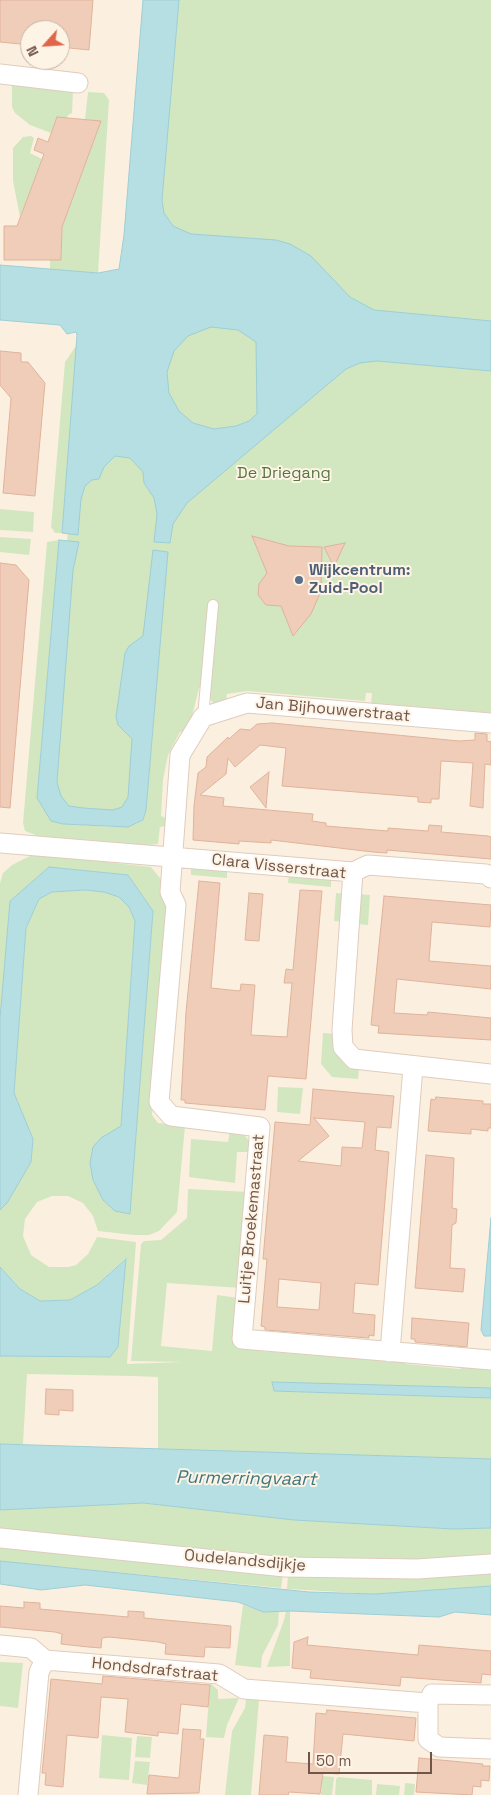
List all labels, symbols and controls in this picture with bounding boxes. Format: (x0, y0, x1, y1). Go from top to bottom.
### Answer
north arrow (20, 20, 70, 70)
text: N (22, 43, 43, 59)
park label: De Driegang (237, 464, 331, 484)
place label: Wijkcentrum: Zuid-Pool (309, 561, 411, 599)
marker: Wijkcentrum: Zuid-Pool (293, 574, 305, 586)
street label: Jan Bijhouwerstraat (255, 694, 411, 726)
street label: Clara Visserstraat (211, 850, 347, 884)
street label: Luitje Broekemastraat (235, 1133, 269, 1305)
water label: Purmerringvaart (176, 1467, 316, 1491)
street label: Oudelandsdijkje (183, 1546, 307, 1576)
street label: Hondsdrafstraat (91, 1654, 219, 1686)
scale bar (311, 1742, 435, 1774)
text: 50 m (316, 1751, 351, 1770)

